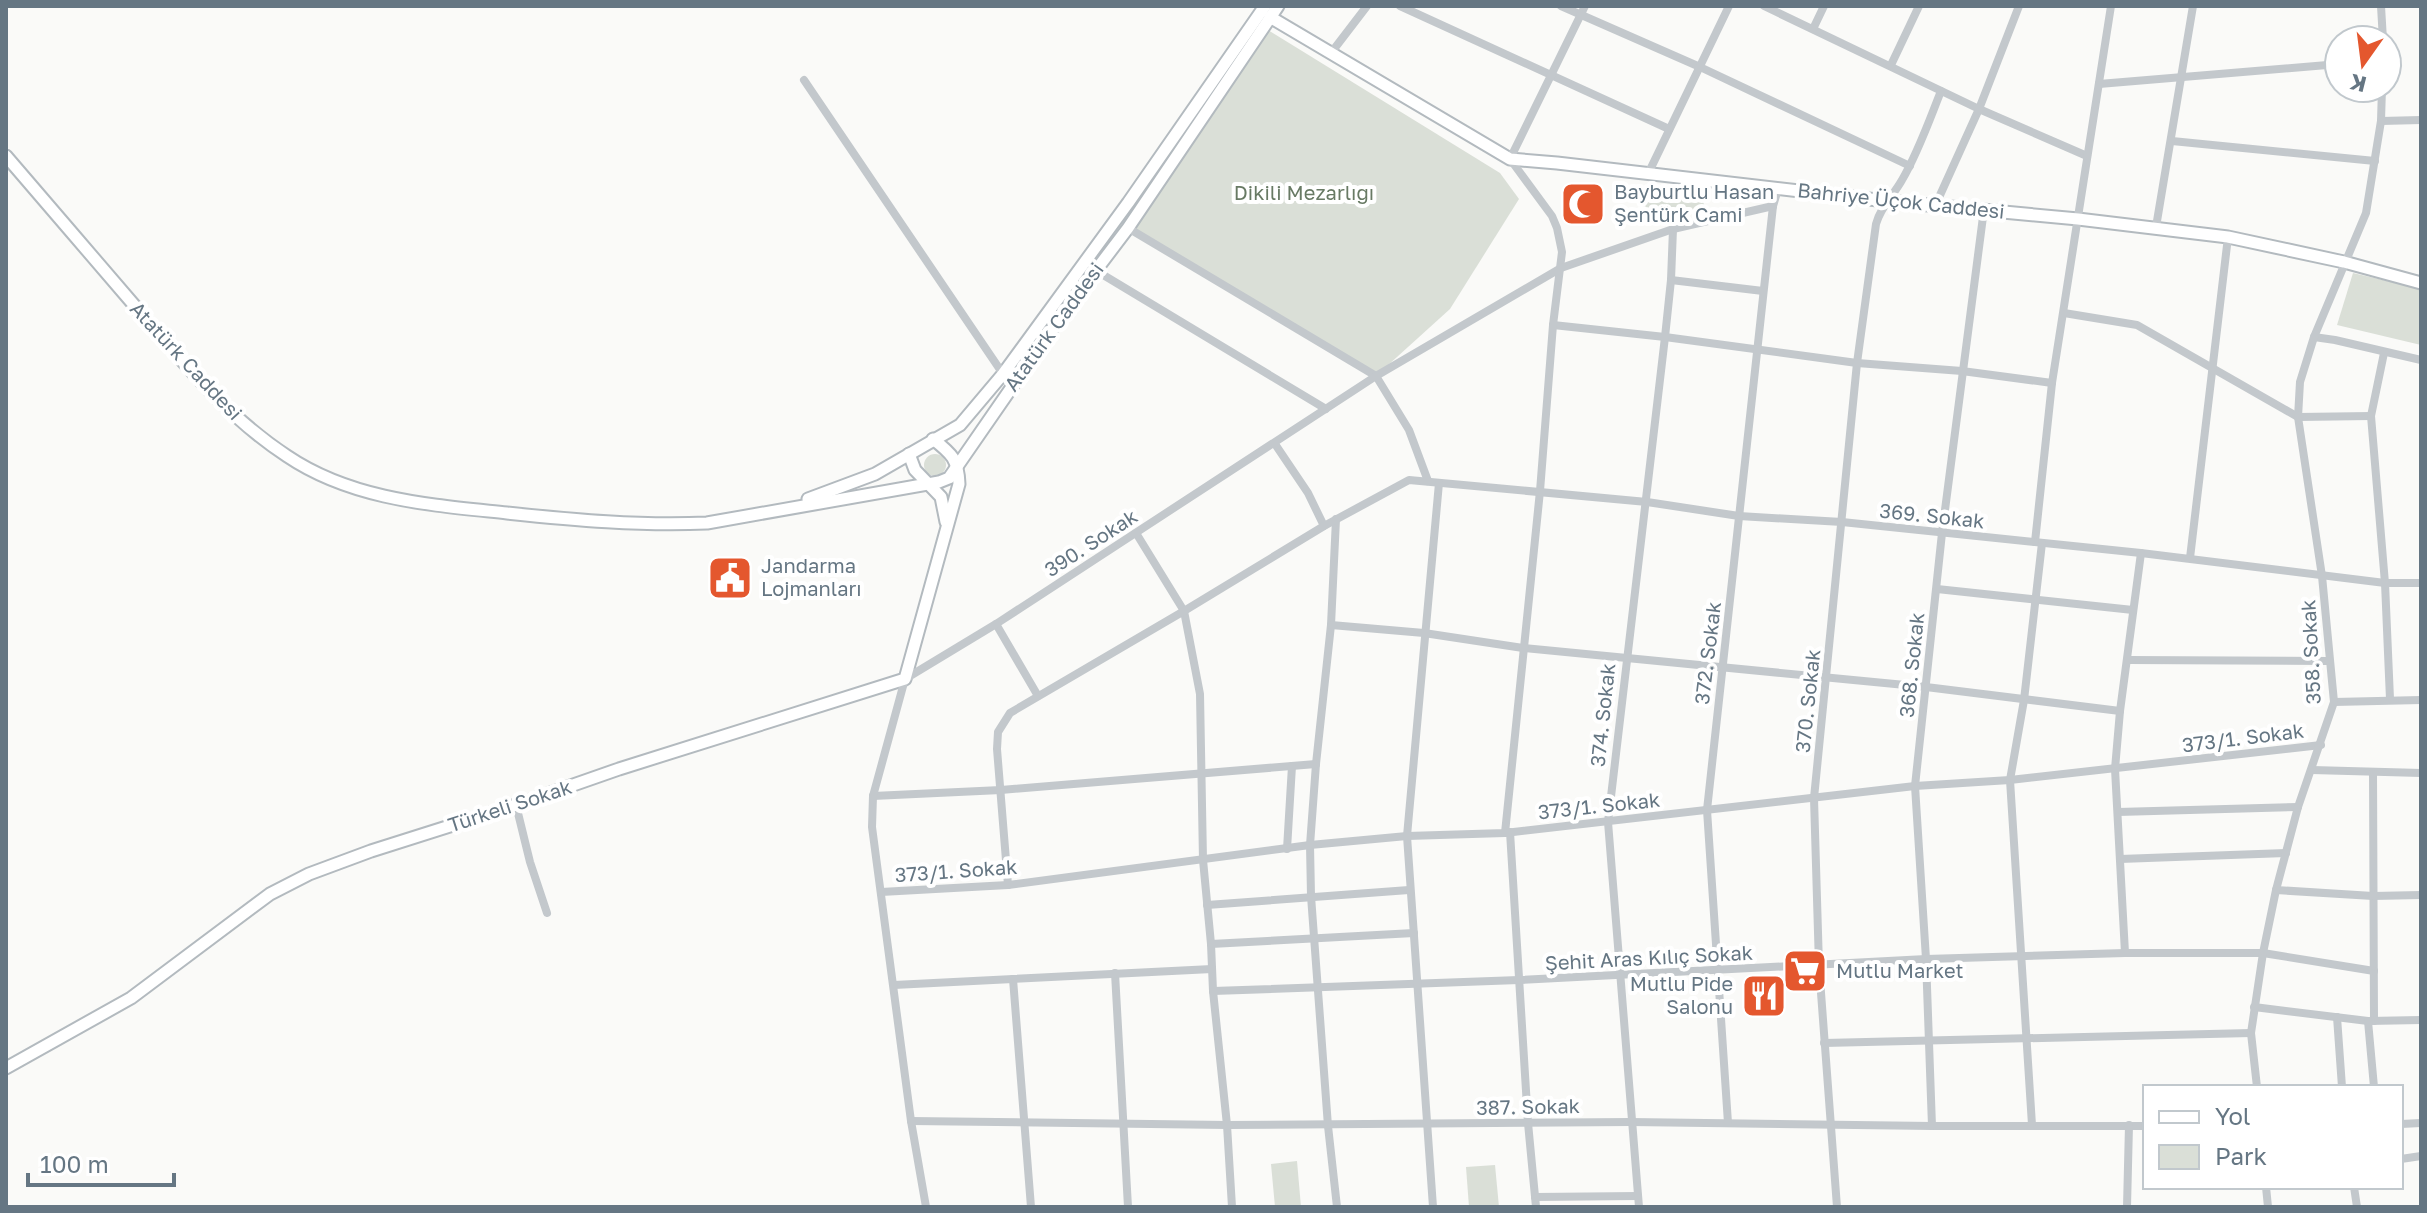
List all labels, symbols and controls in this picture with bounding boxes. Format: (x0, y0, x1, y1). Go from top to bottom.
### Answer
north arrow (2323, 24, 2403, 104)
text: K (2347, 69, 2369, 99)
street label: Bahriye Üçok Caddesi (1796, 177, 2006, 223)
place label: Bayburtlu Hasan Şentürk Cami (1614, 179, 1774, 226)
park label: Dikili Mezarlığı (1234, 180, 1374, 204)
mosque icon: Bayburtlu Hasan Şentürk Cami (1559, 180, 1607, 228)
street label: Atatürk Caddesi (999, 257, 1108, 395)
street label: Atatürk Caddesi (126, 296, 248, 424)
street label: 369. Sokak (1878, 498, 1986, 532)
street label: 390. Sokak (1040, 503, 1141, 581)
place label: Jandarma Lojmanları (761, 553, 862, 600)
public building icon: Jandarma Lojmanları (706, 554, 754, 602)
street label: 358. Sokak (2295, 599, 2325, 705)
street label: 372. Sokak (1689, 600, 1725, 706)
street label: 368. Sokak (1894, 611, 1928, 719)
street label: 370. Sokak (1790, 648, 1824, 754)
street label: 374. Sokak (1585, 662, 1619, 768)
street label: 373/1. Sokak (2180, 718, 2305, 756)
street label: Türkeli Sokak (445, 774, 575, 836)
street label: 373/1. Sokak (1537, 787, 1661, 823)
street label: 373/1. Sokak (894, 854, 1018, 886)
street label: Şehit Aras Kılıç Sokak (1544, 940, 1754, 974)
supermarket icon: Mutlu Market (1781, 947, 1829, 995)
place label: Mutlu Market (1836, 958, 1964, 982)
place label: Mutlu Pide Salonu (1630, 971, 1733, 1018)
restaurant icon: Mutlu Pide Salonu (1740, 972, 1788, 1020)
legend (2143, 1085, 2403, 1189)
street label: 387. Sokak (1476, 1093, 1580, 1119)
text: Yol (2215, 1101, 2251, 1130)
scale bar (28, 1137, 174, 1187)
text: Park (2215, 1141, 2267, 1170)
text: 100 m (40, 1149, 109, 1178)

